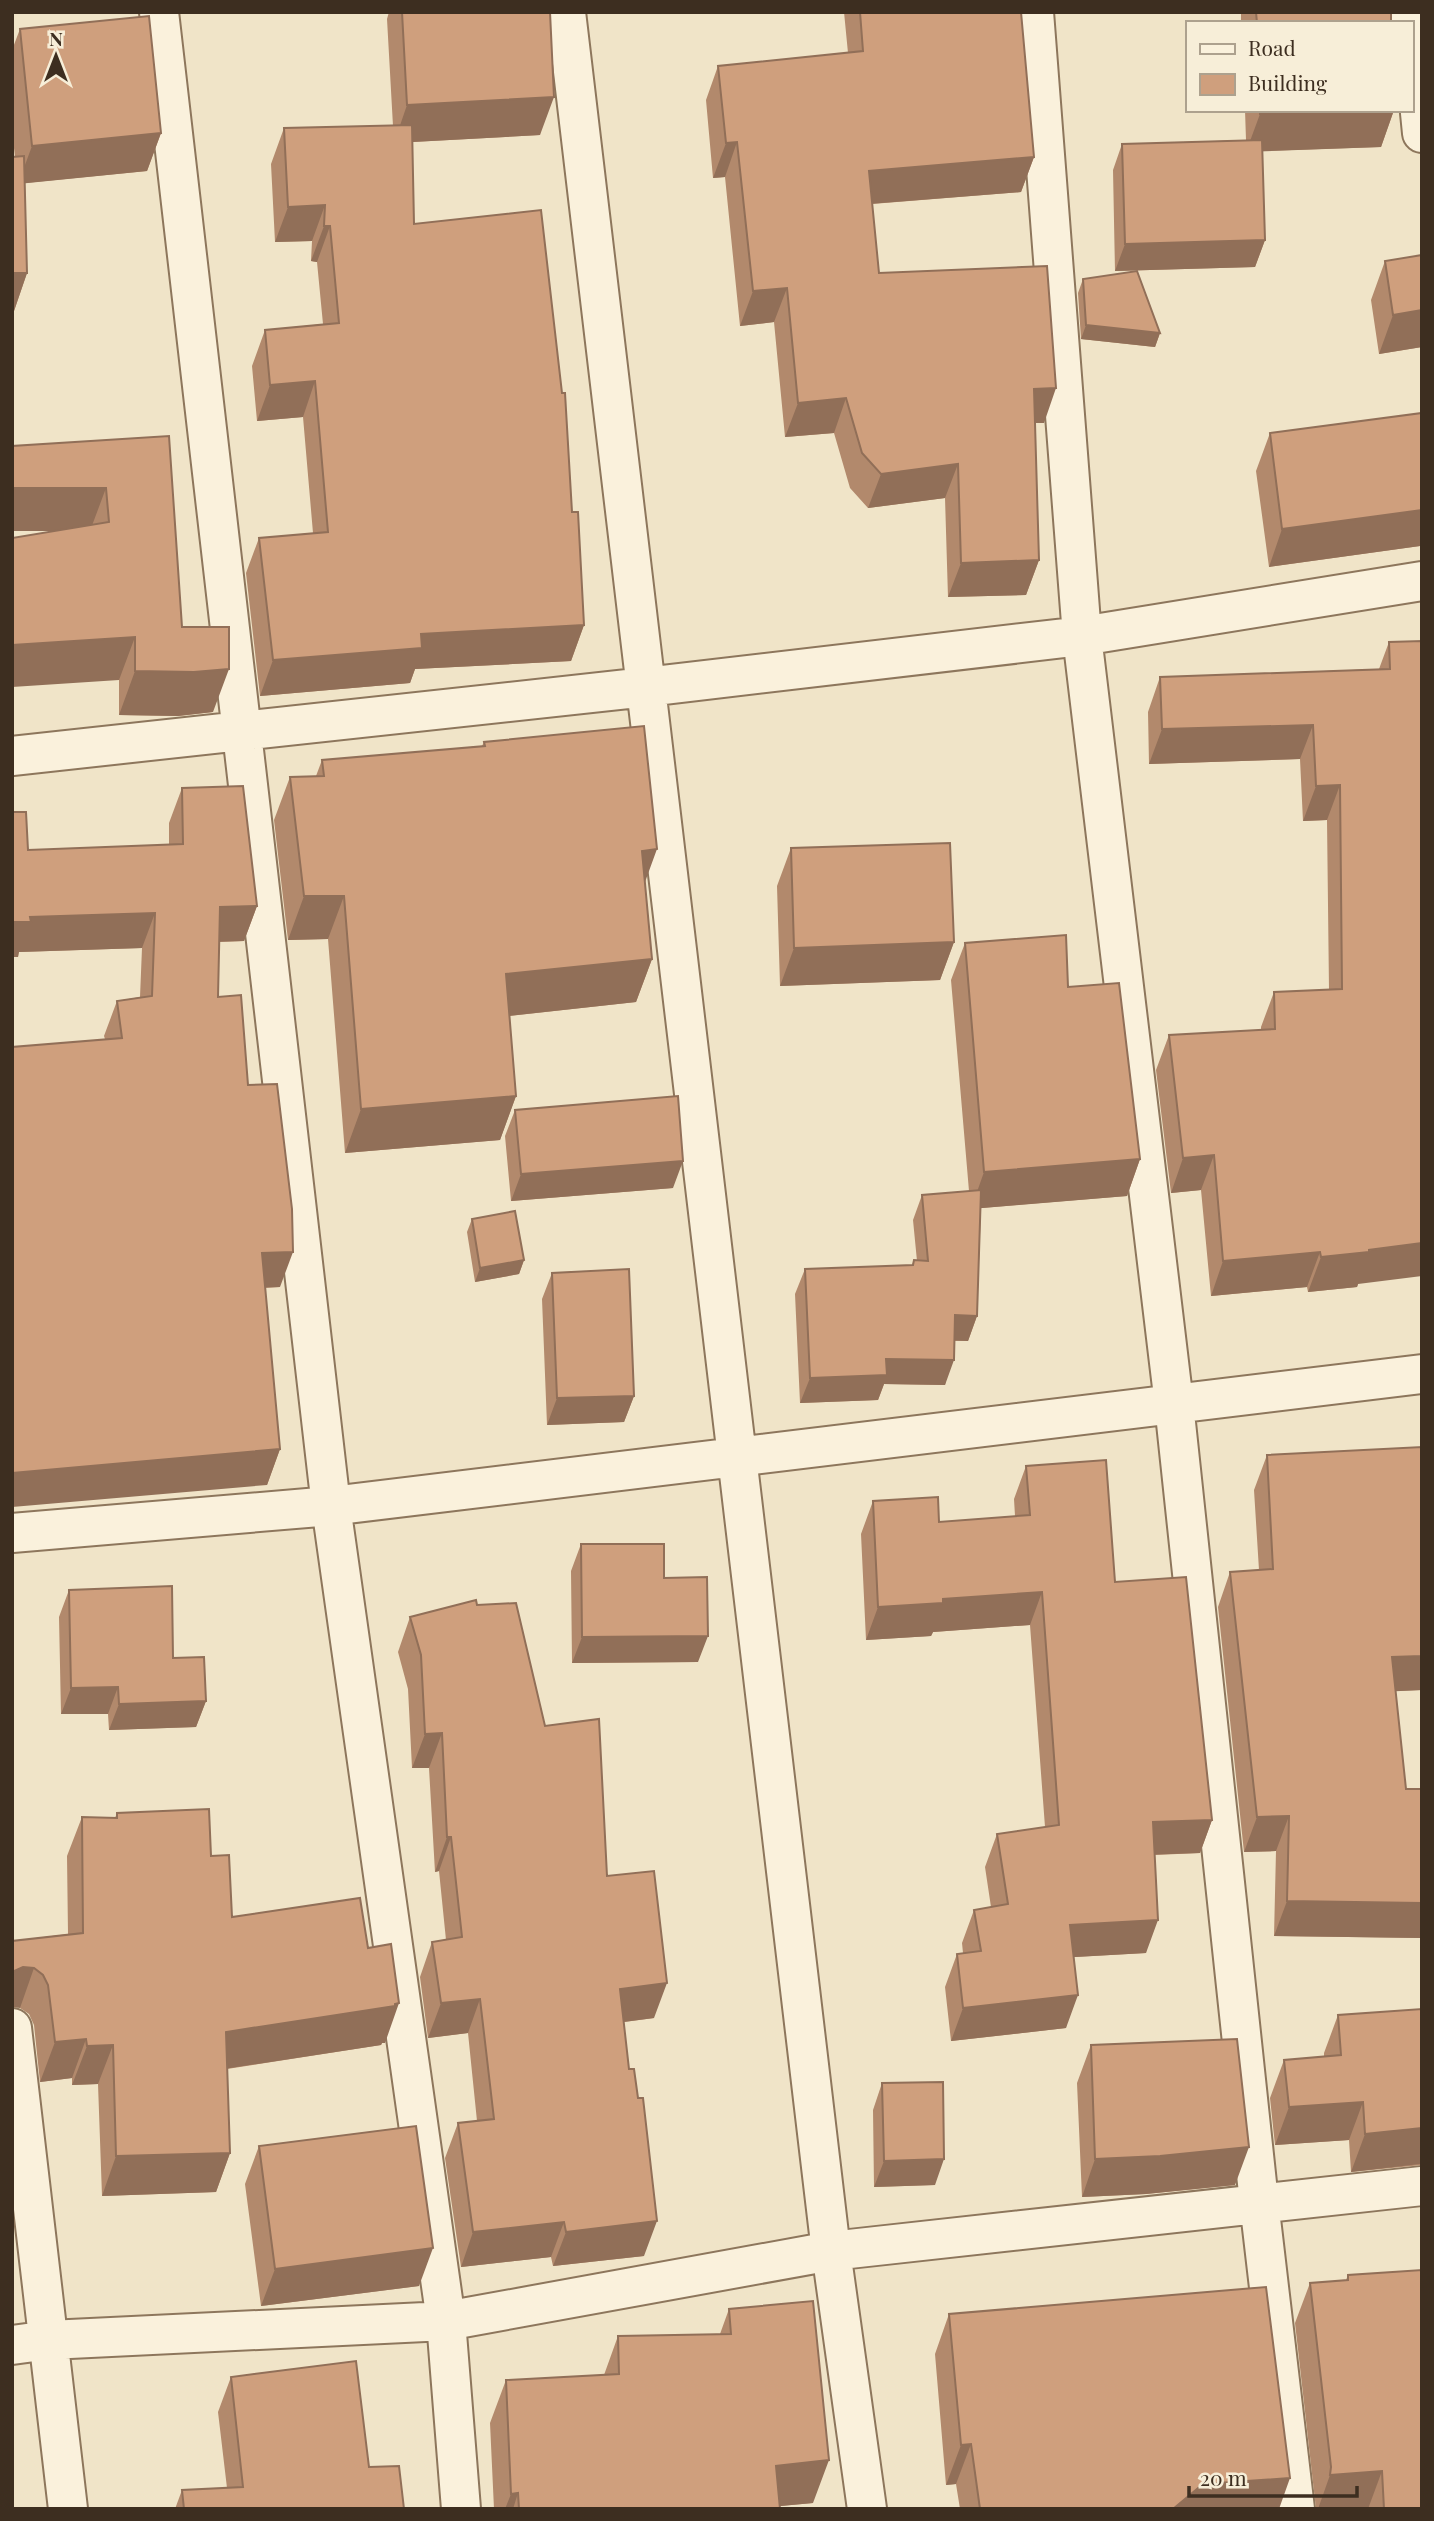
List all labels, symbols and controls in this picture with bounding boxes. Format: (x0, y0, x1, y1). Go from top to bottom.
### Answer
north arrow (21, 21, 91, 91)
legend (1186, 21, 1413, 112)
text: N (49, 25, 63, 51)
text: Road (1248, 33, 1296, 61)
text: Building (1248, 68, 1327, 96)
scale bar (1189, 2454, 1357, 2498)
text: 20 m (1200, 2463, 1247, 2491)

